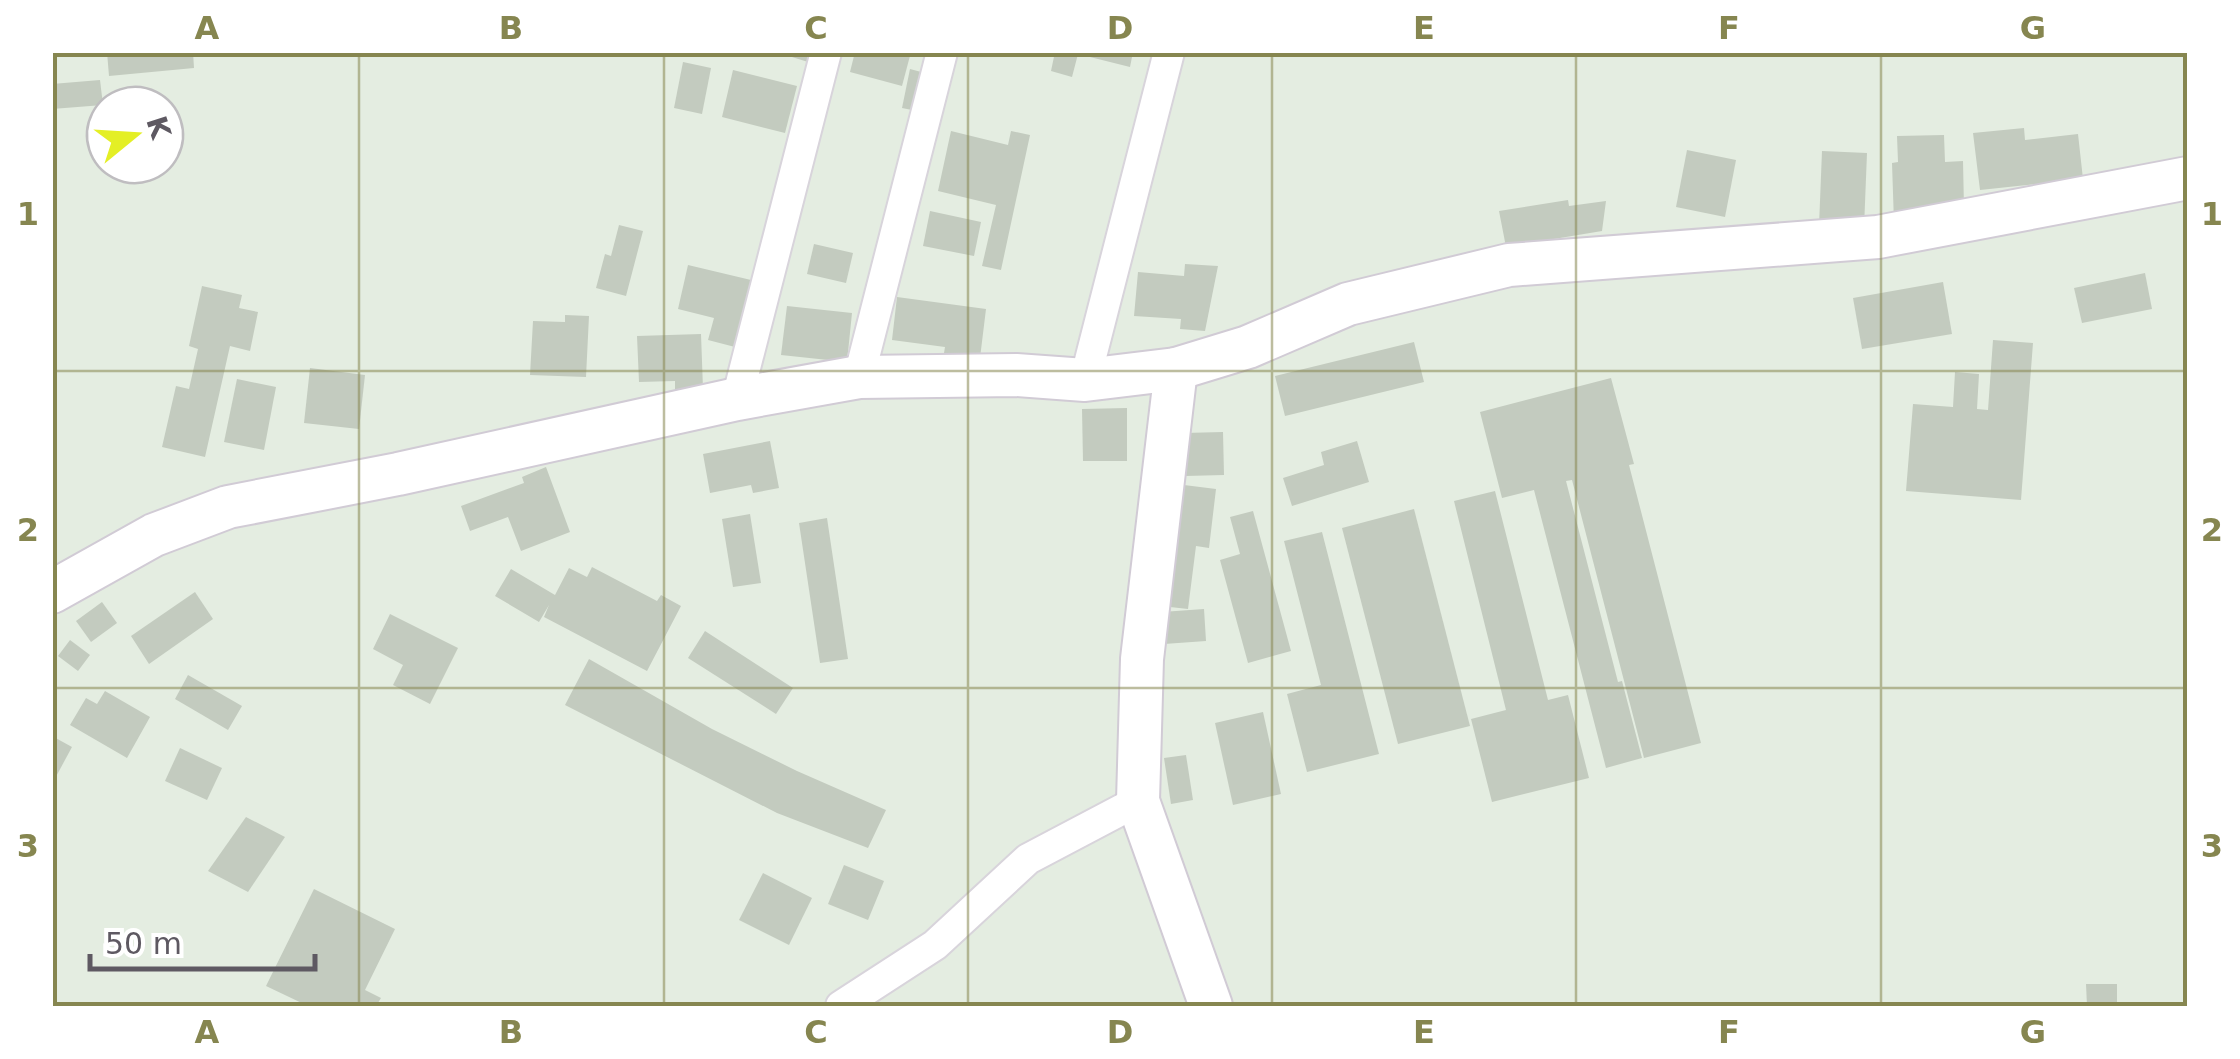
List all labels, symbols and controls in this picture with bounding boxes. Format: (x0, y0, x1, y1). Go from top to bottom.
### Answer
text: A (195, 9, 220, 47)
text: B (499, 9, 523, 47)
text: C (804, 9, 828, 47)
text: D (1107, 9, 1133, 47)
text: E (1413, 9, 1435, 47)
text: F (1718, 9, 1740, 47)
text: G (2020, 9, 2046, 47)
north arrow (85, 85, 185, 185)
text: K (139, 112, 178, 144)
text: 1 (17, 195, 39, 233)
text: 1 (2201, 195, 2223, 233)
text: 2 (17, 511, 39, 549)
text: 2 (2201, 511, 2223, 549)
text: 3 (17, 827, 39, 865)
text: 3 (2201, 827, 2223, 865)
scale bar (90, 909, 315, 971)
text: 50 m (105, 926, 182, 961)
text: A (195, 1013, 220, 1051)
text: B (499, 1013, 523, 1051)
text: C (804, 1013, 828, 1051)
text: D (1107, 1013, 1133, 1051)
text: E (1413, 1013, 1435, 1051)
text: F (1718, 1013, 1740, 1051)
text: G (2020, 1013, 2046, 1051)

